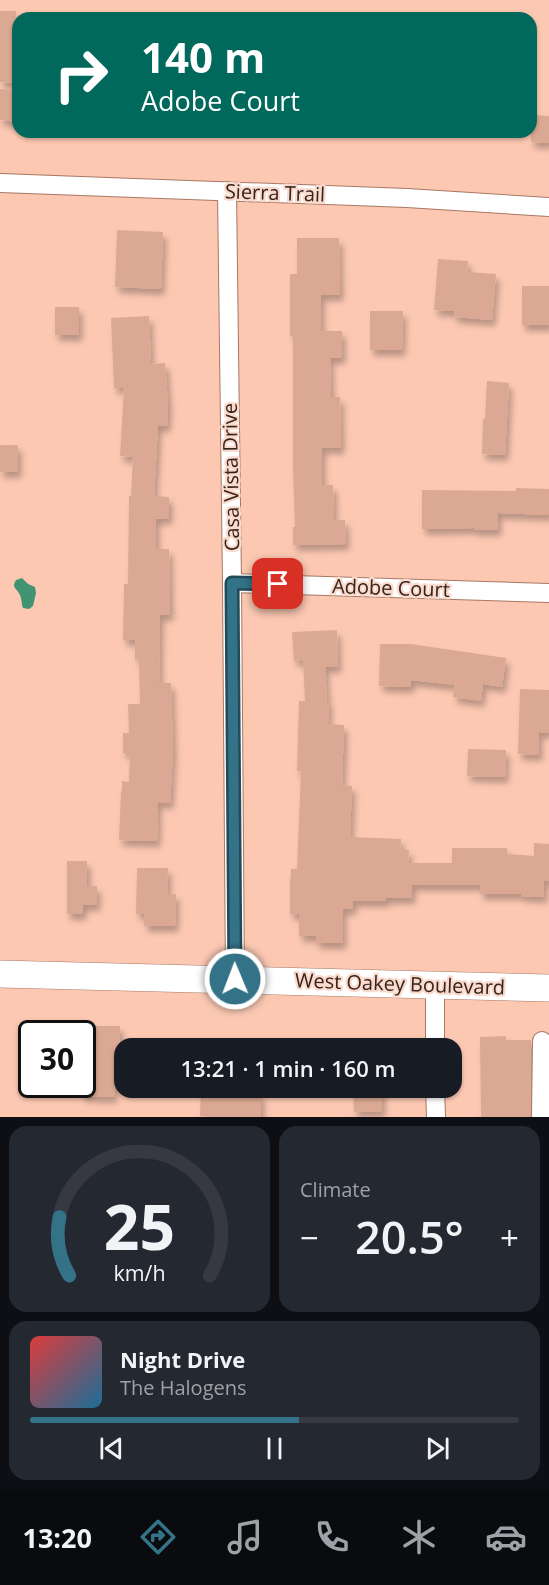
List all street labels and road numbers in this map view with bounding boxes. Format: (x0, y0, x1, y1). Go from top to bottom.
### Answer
street label: Sierra Trail (224, 177, 326, 208)
street label: Casa Vista Drive (216, 403, 245, 551)
street label: Adobe Court (332, 572, 450, 603)
street label: West Oakey Boulevard (295, 966, 506, 1001)

